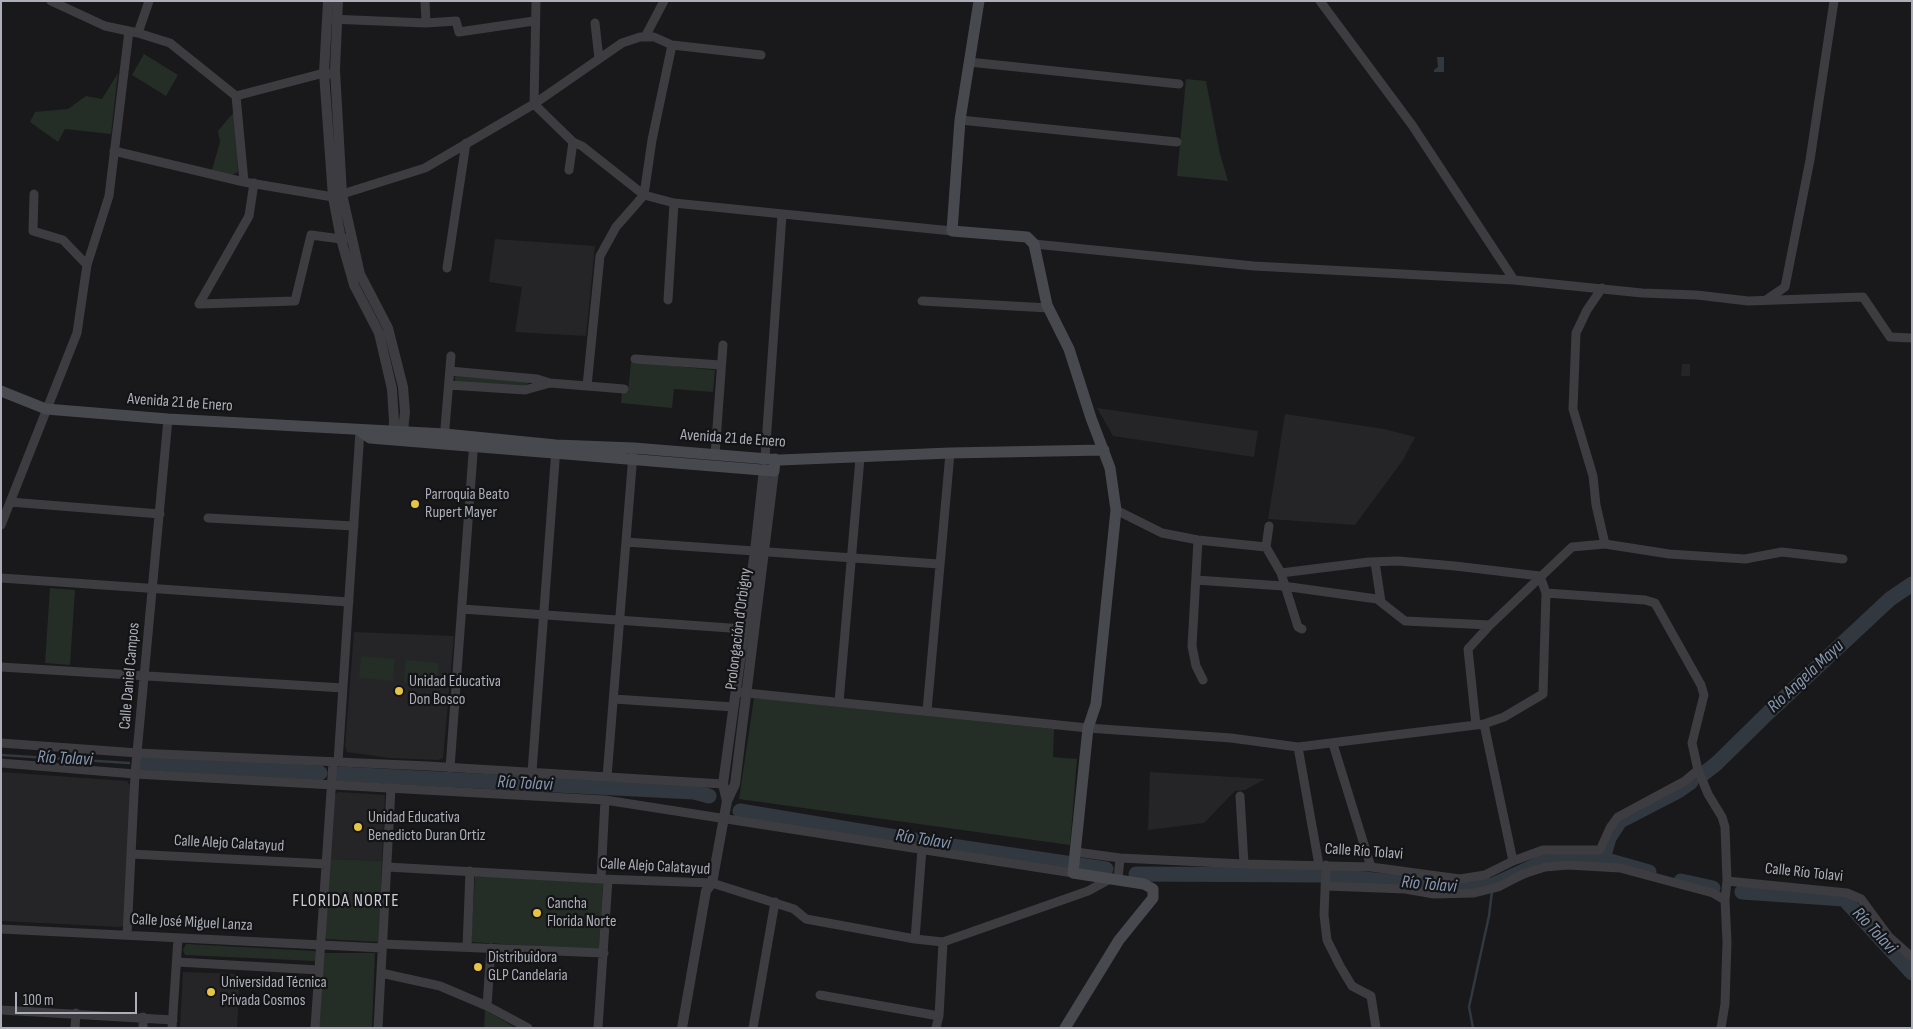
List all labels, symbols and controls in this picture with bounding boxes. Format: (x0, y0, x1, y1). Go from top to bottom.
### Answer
street label: Avenida 21 de Enero (127, 390, 233, 416)
street label: Avenida 21 de Enero (680, 426, 786, 452)
place label: Parroquia Beato Rupert Mayer (425, 485, 509, 523)
marker: Parroquia Beato Rupert Mayer (409, 498, 421, 510)
street label: Prolongación d'Orbigny (722, 567, 756, 691)
street label: Calle Daniel Campos (116, 622, 144, 730)
water label: Río Angela Mayu (1763, 636, 1849, 718)
place label: Unidad Educativa Don Bosco (409, 672, 501, 710)
marker: Unidad Educativa Don Bosco (393, 685, 405, 697)
water label: Río Tolavi (37, 747, 93, 771)
water label: Río Tolavi (497, 772, 553, 796)
place label: Unidad Educativa Benedicto Duran Ortiz (368, 808, 485, 846)
marker: Unidad Educativa Benedicto Duran Ortiz (352, 821, 364, 833)
water label: Río Tolavi (894, 825, 952, 855)
street label: Calle Alejo Calatayud (173, 832, 285, 856)
street label: Calle Río Tolavi (1324, 840, 1404, 864)
street label: Calle Alejo Calatayud (599, 855, 711, 879)
street label: Calle Río Tolavi (1764, 859, 1844, 887)
water label: Río Tolavi (1400, 872, 1458, 898)
district label: FLORIDA NORTE (291, 890, 401, 912)
place label: Cancha Florida Norte (547, 894, 616, 932)
water label: Río Tolavi (1847, 903, 1901, 959)
marker: Cancha Florida Norte (531, 907, 543, 919)
street label: Calle José Miguel Lanza (131, 910, 253, 936)
place label: Distribuidora GLP Candelaria (488, 948, 568, 986)
marker: Distribuidora GLP Candelaria (472, 961, 484, 973)
place label: Universidad Técnica Privada Cosmos (221, 973, 327, 1011)
scale bar (18, 982, 140, 1014)
marker: Universidad Técnica Privada Cosmos (205, 986, 217, 998)
text: 100 m (23, 991, 54, 1010)

